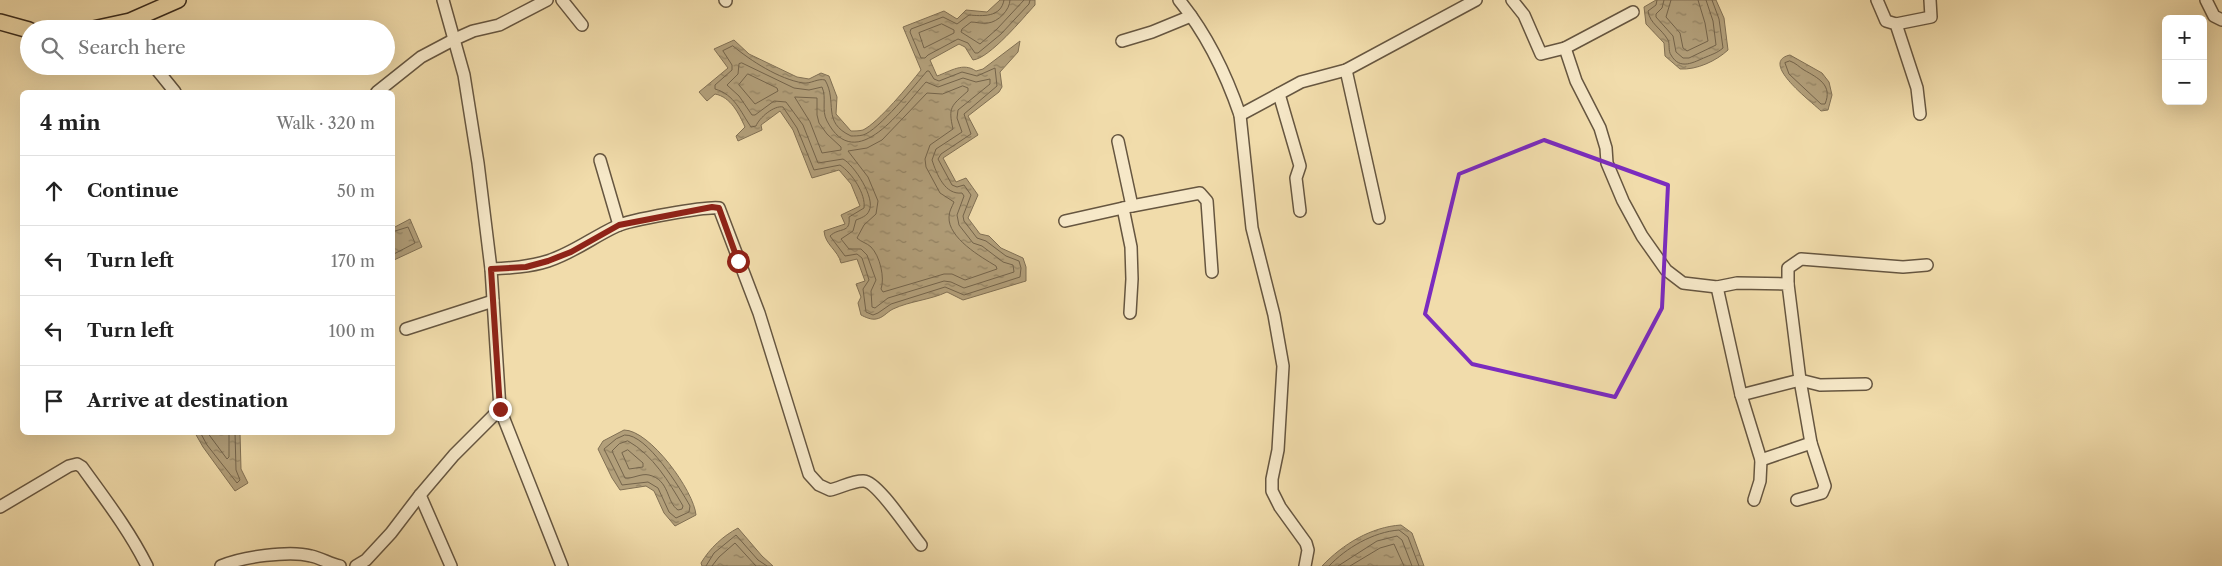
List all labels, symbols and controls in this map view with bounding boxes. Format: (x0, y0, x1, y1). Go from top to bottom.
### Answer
map controls (2162, 15, 2207, 105)
button: + (2162, 15, 2207, 60)
search box (20, 20, 395, 75)
icon: search (38, 34, 66, 62)
text: Search here (78, 36, 186, 59)
button: − (2162, 60, 2207, 105)
text: 4 min (40, 110, 101, 135)
text: Walk · 320 m (276, 113, 375, 133)
icon: ahead (40, 177, 68, 205)
text: Continue (87, 179, 179, 202)
text: 50 m (337, 181, 375, 201)
icon: left (40, 247, 68, 275)
text: Turn left (87, 249, 174, 272)
route start (727, 250, 750, 273)
text: 170 m (331, 251, 375, 271)
icon: left (40, 317, 68, 345)
text: Turn left (87, 319, 174, 342)
text: 100 m (329, 321, 375, 341)
icon: arrive (40, 387, 68, 415)
text: Arrive at destination (87, 389, 288, 412)
route end (489, 398, 512, 421)

